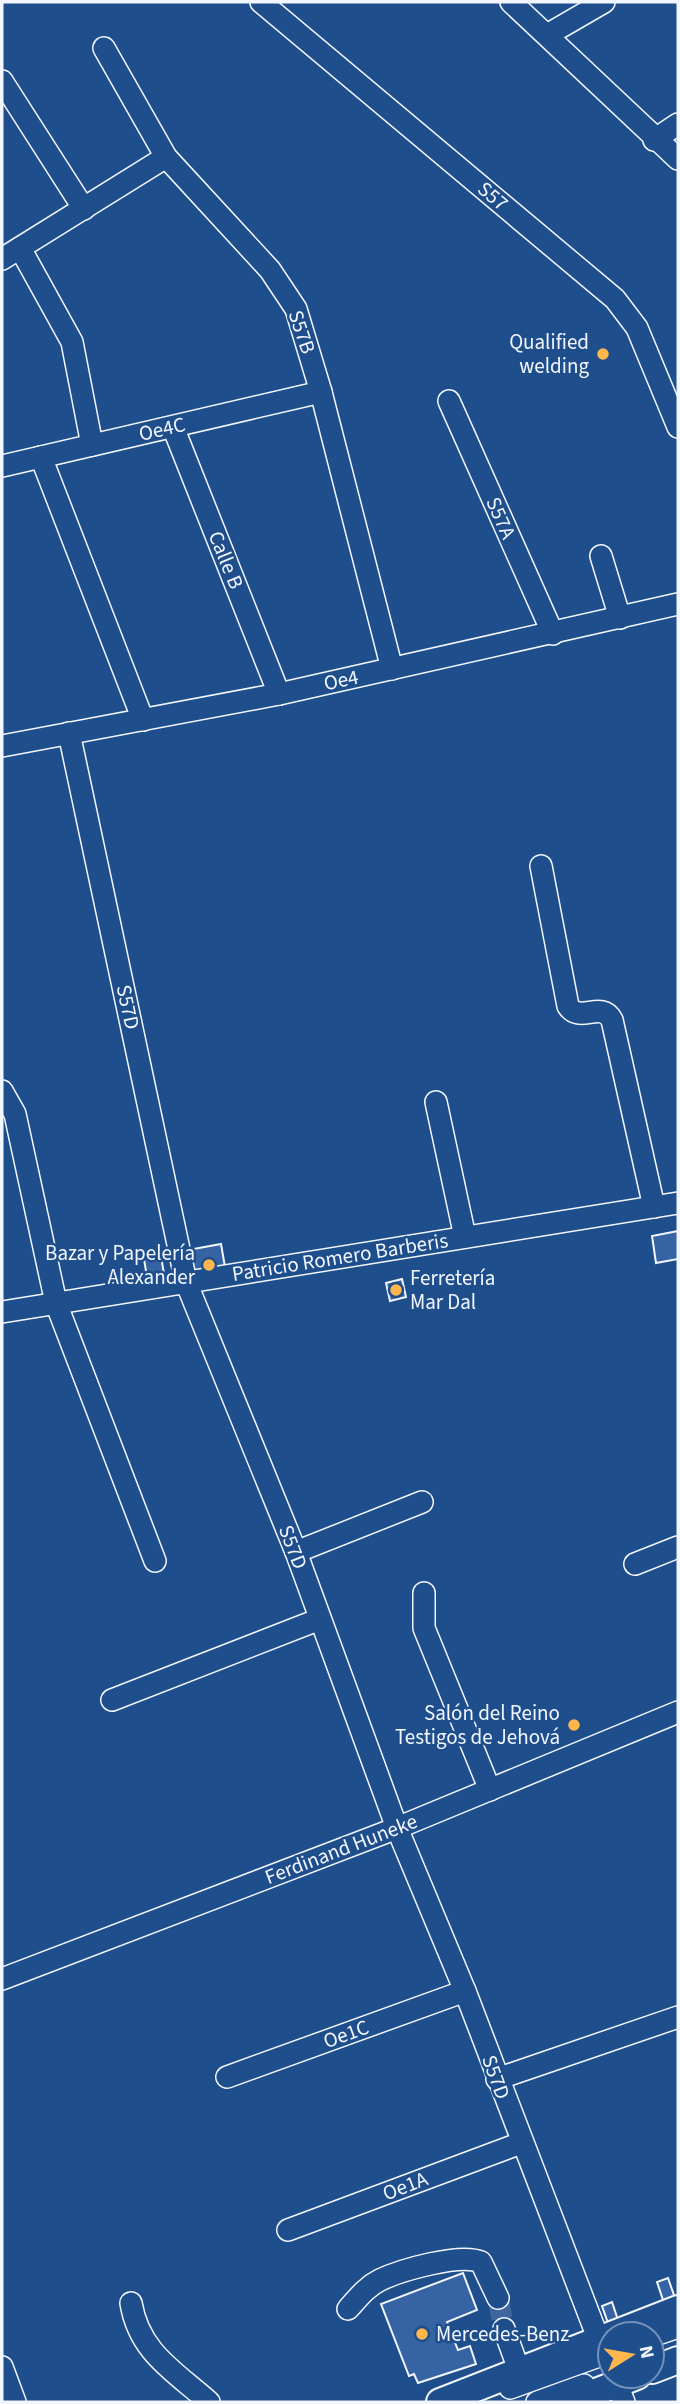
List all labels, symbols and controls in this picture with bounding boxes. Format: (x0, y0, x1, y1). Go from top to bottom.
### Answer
street label: S57 (471, 174, 515, 218)
street label: S57B (281, 306, 323, 358)
place label: Qualified welding (509, 327, 589, 381)
marker: Qualified welding (595, 346, 611, 362)
street label: Oe4C (136, 409, 188, 449)
street label: S57A (478, 492, 524, 545)
street label: Calle B (201, 526, 251, 594)
street label: Oe4 (321, 662, 361, 698)
street label: S57D (109, 982, 147, 1032)
street label: Patricio Romero Barberis (230, 1225, 450, 1289)
place label: Bazar y Papelería Alexander (45, 1238, 196, 1292)
marker: Bazar y Papelería Alexander (201, 1257, 217, 1273)
place label: Ferretería Mar Dal (410, 1263, 495, 1317)
marker: Ferretería Mar Dal (388, 1282, 404, 1298)
street label: S57D (271, 1521, 315, 1573)
place label: Salón del Reino Testigos de Jehová (395, 1698, 560, 1752)
marker: Salón del Reino Testigos de Jehová (566, 1717, 582, 1733)
street label: Ferdinand Huneke (260, 1806, 422, 1892)
street label: Oe1C (319, 2012, 373, 2056)
street label: S57D (474, 2051, 518, 2103)
street label: Oe1A (378, 2164, 432, 2208)
place label: Mercedes-Benz (436, 2319, 569, 2349)
north arrow (596, 2320, 666, 2390)
marker: Mercedes-Benz (414, 2326, 430, 2342)
text: N (632, 2343, 661, 2361)

